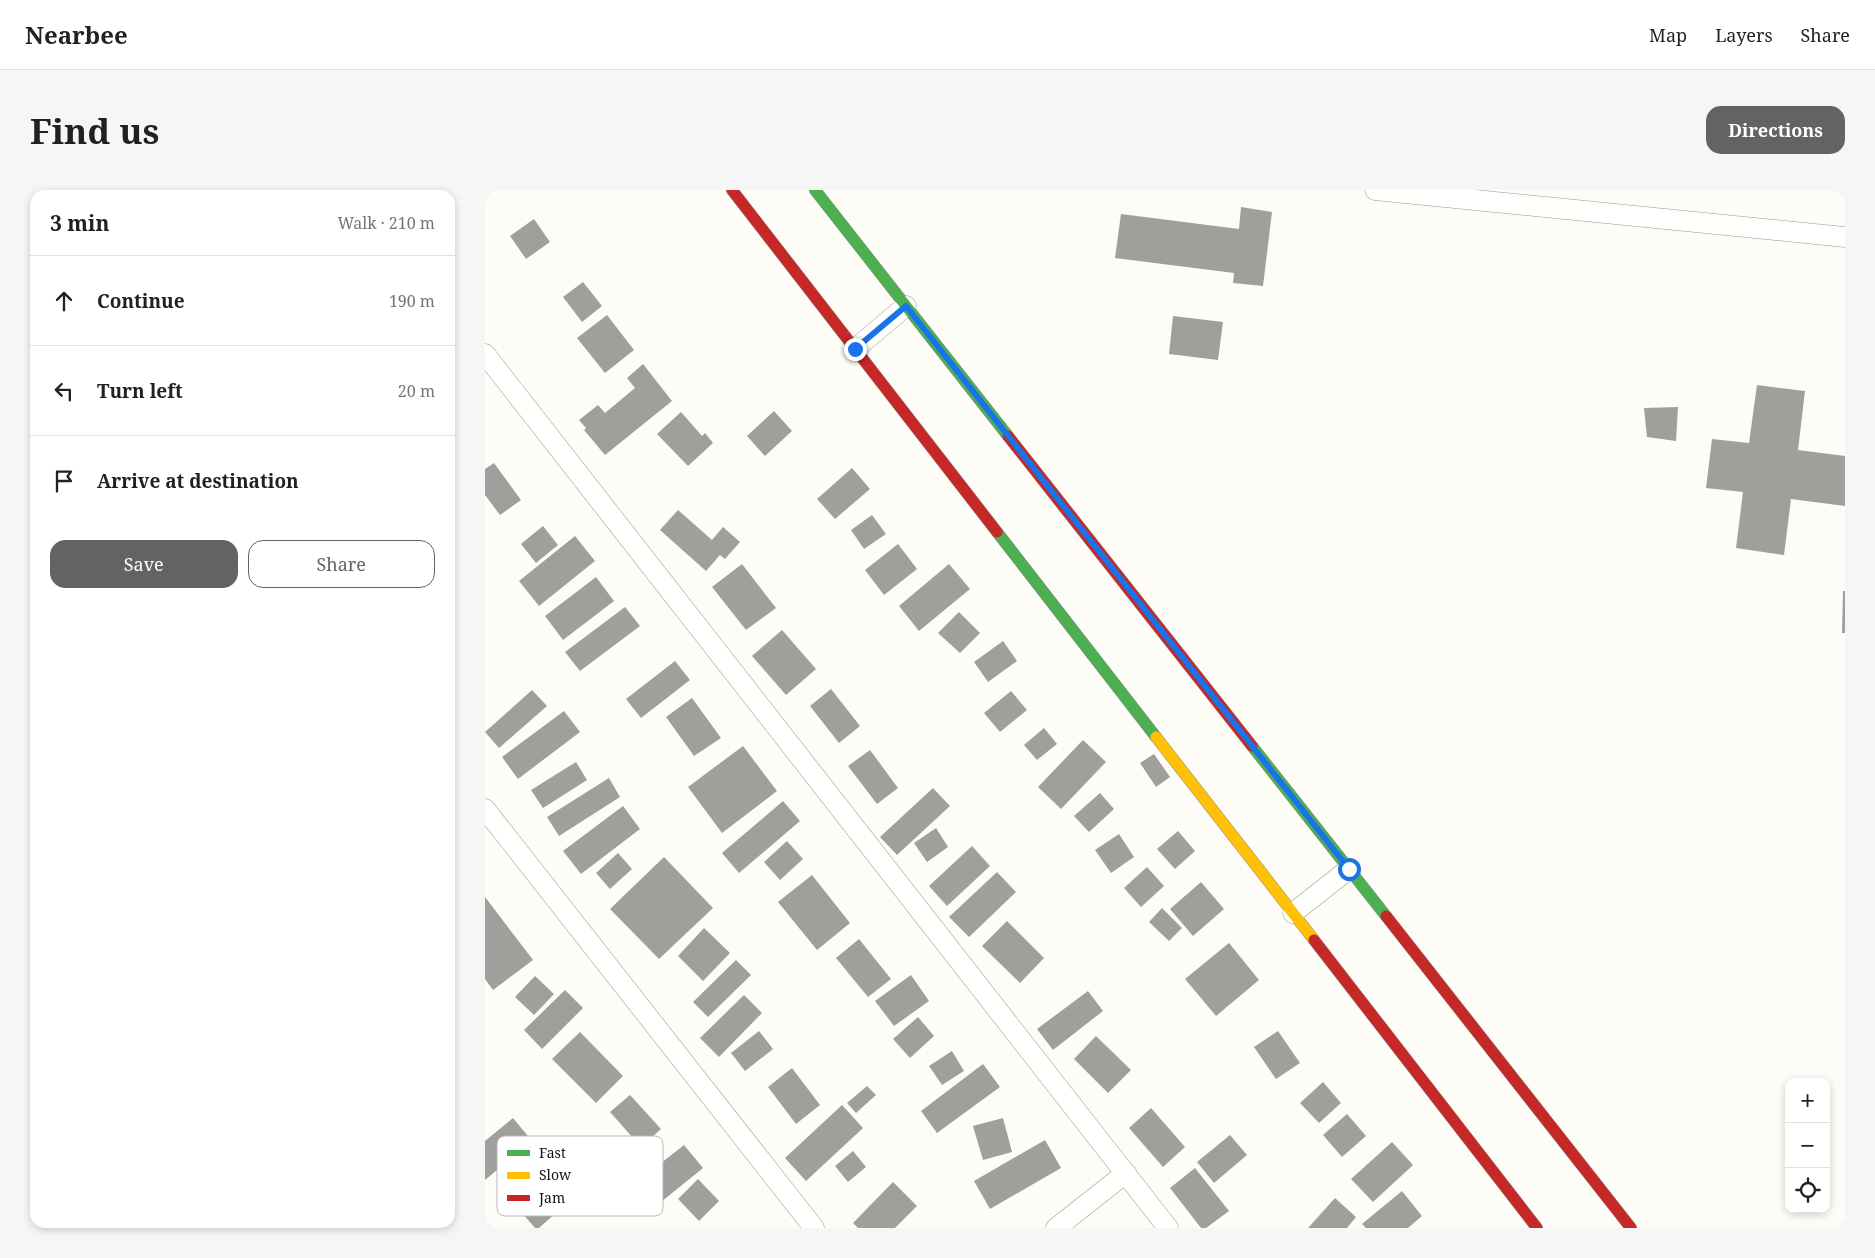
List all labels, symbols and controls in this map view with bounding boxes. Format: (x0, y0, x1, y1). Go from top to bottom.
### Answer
text: Nearbee (25, 18, 128, 51)
text: Map (1649, 23, 1687, 47)
text: Layers (1715, 23, 1773, 47)
text: Share (1801, 23, 1850, 47)
button: Directions (1706, 106, 1845, 154)
text: Find us (30, 107, 159, 154)
text: 3 min (50, 209, 109, 237)
text: Walk · 210 m (338, 212, 435, 234)
icon: ahead (50, 287, 78, 315)
text: Continue (97, 288, 185, 314)
text: 190 m (389, 290, 435, 312)
route end (844, 338, 867, 361)
icon: left (50, 377, 78, 405)
text: Turn left (97, 378, 183, 404)
text: 20 m (398, 380, 435, 402)
icon: arrive (50, 467, 78, 495)
text: Arrive at destination (97, 468, 299, 494)
button: Save (50, 540, 238, 588)
button: Share (248, 540, 435, 588)
route start (1338, 858, 1361, 881)
map controls (1785, 1078, 1830, 1213)
button: + (1785, 1078, 1830, 1123)
button: − (1785, 1123, 1830, 1168)
legend (497, 1136, 663, 1216)
text: Fast (539, 1143, 566, 1162)
text: Slow (539, 1165, 572, 1184)
button: locate (1785, 1168, 1830, 1213)
text: Jam (538, 1188, 565, 1207)

